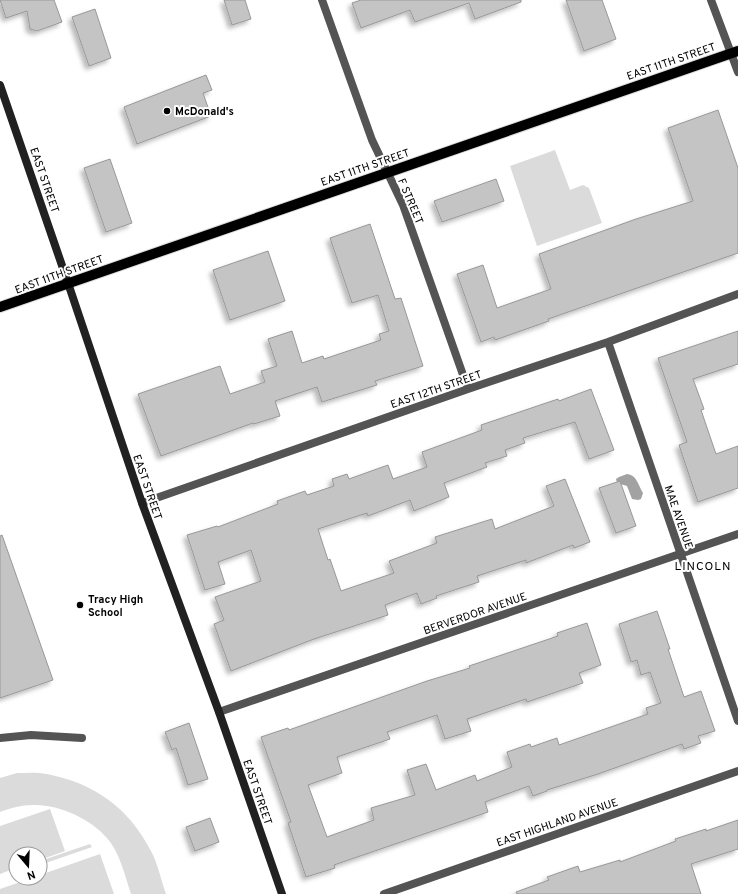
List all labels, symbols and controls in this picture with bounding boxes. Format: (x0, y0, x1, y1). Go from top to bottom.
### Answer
street label: EAST 11TH STREET (625, 40, 718, 84)
place label: McDonald's (175, 105, 234, 119)
marker: McDonald's (162, 106, 172, 116)
street label: EAST STREET (26, 146, 62, 215)
street label: EAST 11TH STREET (319, 146, 412, 190)
street label: F STREET (394, 176, 426, 226)
street label: EAST 11TH STREET (13, 252, 106, 297)
street label: EAST 12TH STREET (389, 368, 484, 412)
street label: EAST STREET (129, 453, 165, 522)
street label: MAE AVENUE (661, 484, 696, 551)
district label: LINCOLN (674, 559, 732, 575)
street label: BERVERDOR AVENUE (422, 590, 529, 638)
place label: Tracy High School (88, 593, 143, 620)
marker: Tracy High School (75, 600, 85, 610)
street label: EAST STREET (239, 758, 275, 827)
street label: EAST HIGHLAND AVENUE (495, 796, 620, 850)
north arrow (8, 846, 48, 886)
text: N (25, 867, 37, 882)

